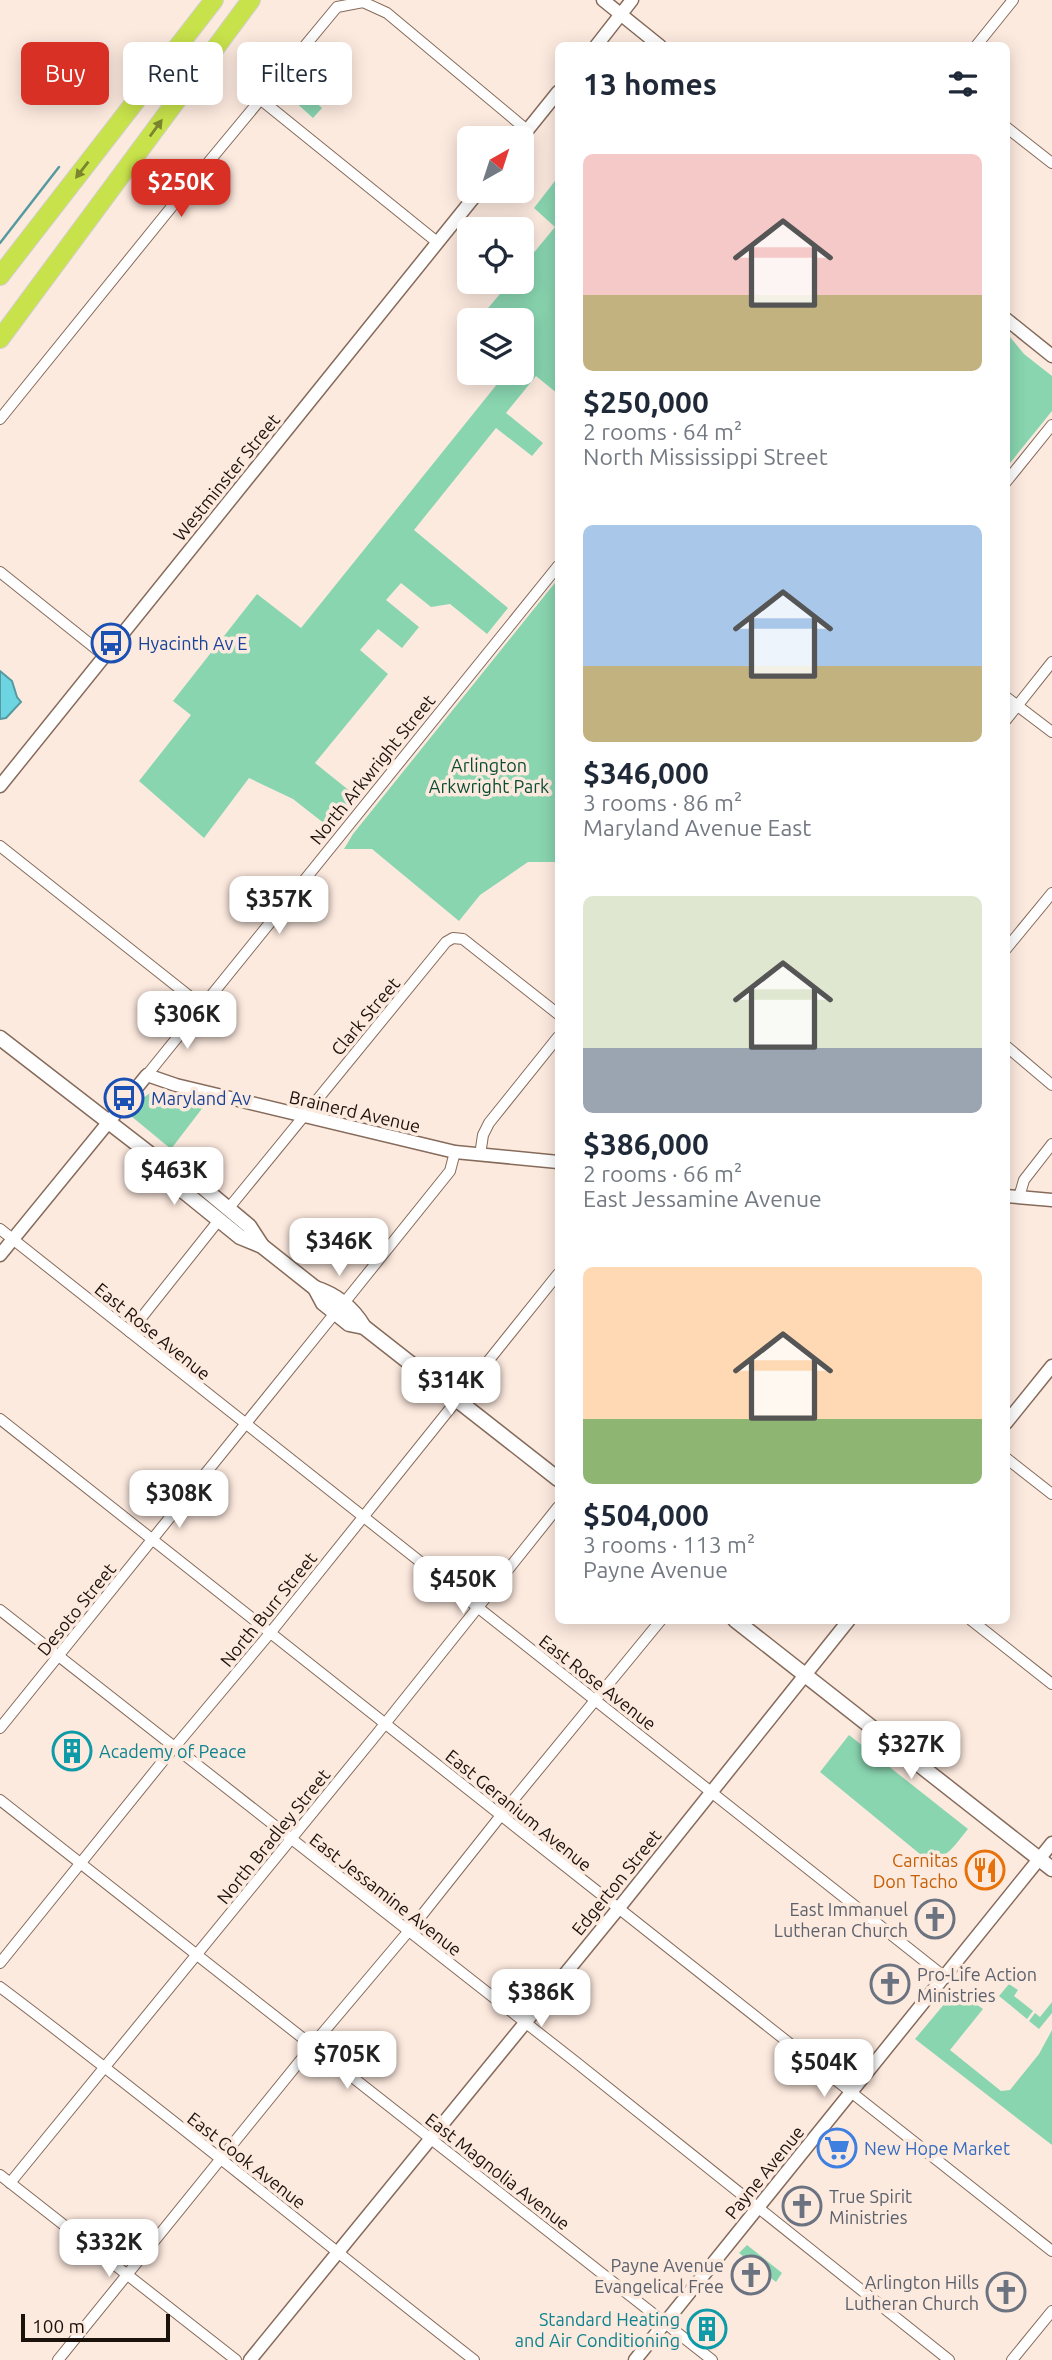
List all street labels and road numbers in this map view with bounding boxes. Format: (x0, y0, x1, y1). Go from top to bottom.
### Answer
street label: Westminster Street (169, 410, 283, 544)
street label: North Arkwright Street (306, 690, 438, 848)
street label: Clark Street (327, 973, 403, 1059)
street label: Brainerd Avenue (287, 1086, 423, 1136)
street label: East Rose Avenue (91, 1278, 215, 1384)
street label: North Burr Street (216, 1548, 320, 1670)
street label: Desoto Street (33, 1559, 119, 1659)
street label: East Rose Avenue (536, 1630, 660, 1734)
street label: East Geranium Avenue (442, 1745, 596, 1875)
street label: North Bradley Street (213, 1765, 333, 1907)
street label: Edgerton Street (567, 1825, 665, 1939)
street label: East Jessamine Avenue (306, 1829, 466, 1959)
street label: East Cook Avenue (184, 2108, 310, 2212)
street label: East Magnolia Avenue (422, 2108, 574, 2234)
street label: Payne Avenue (721, 2122, 807, 2222)

